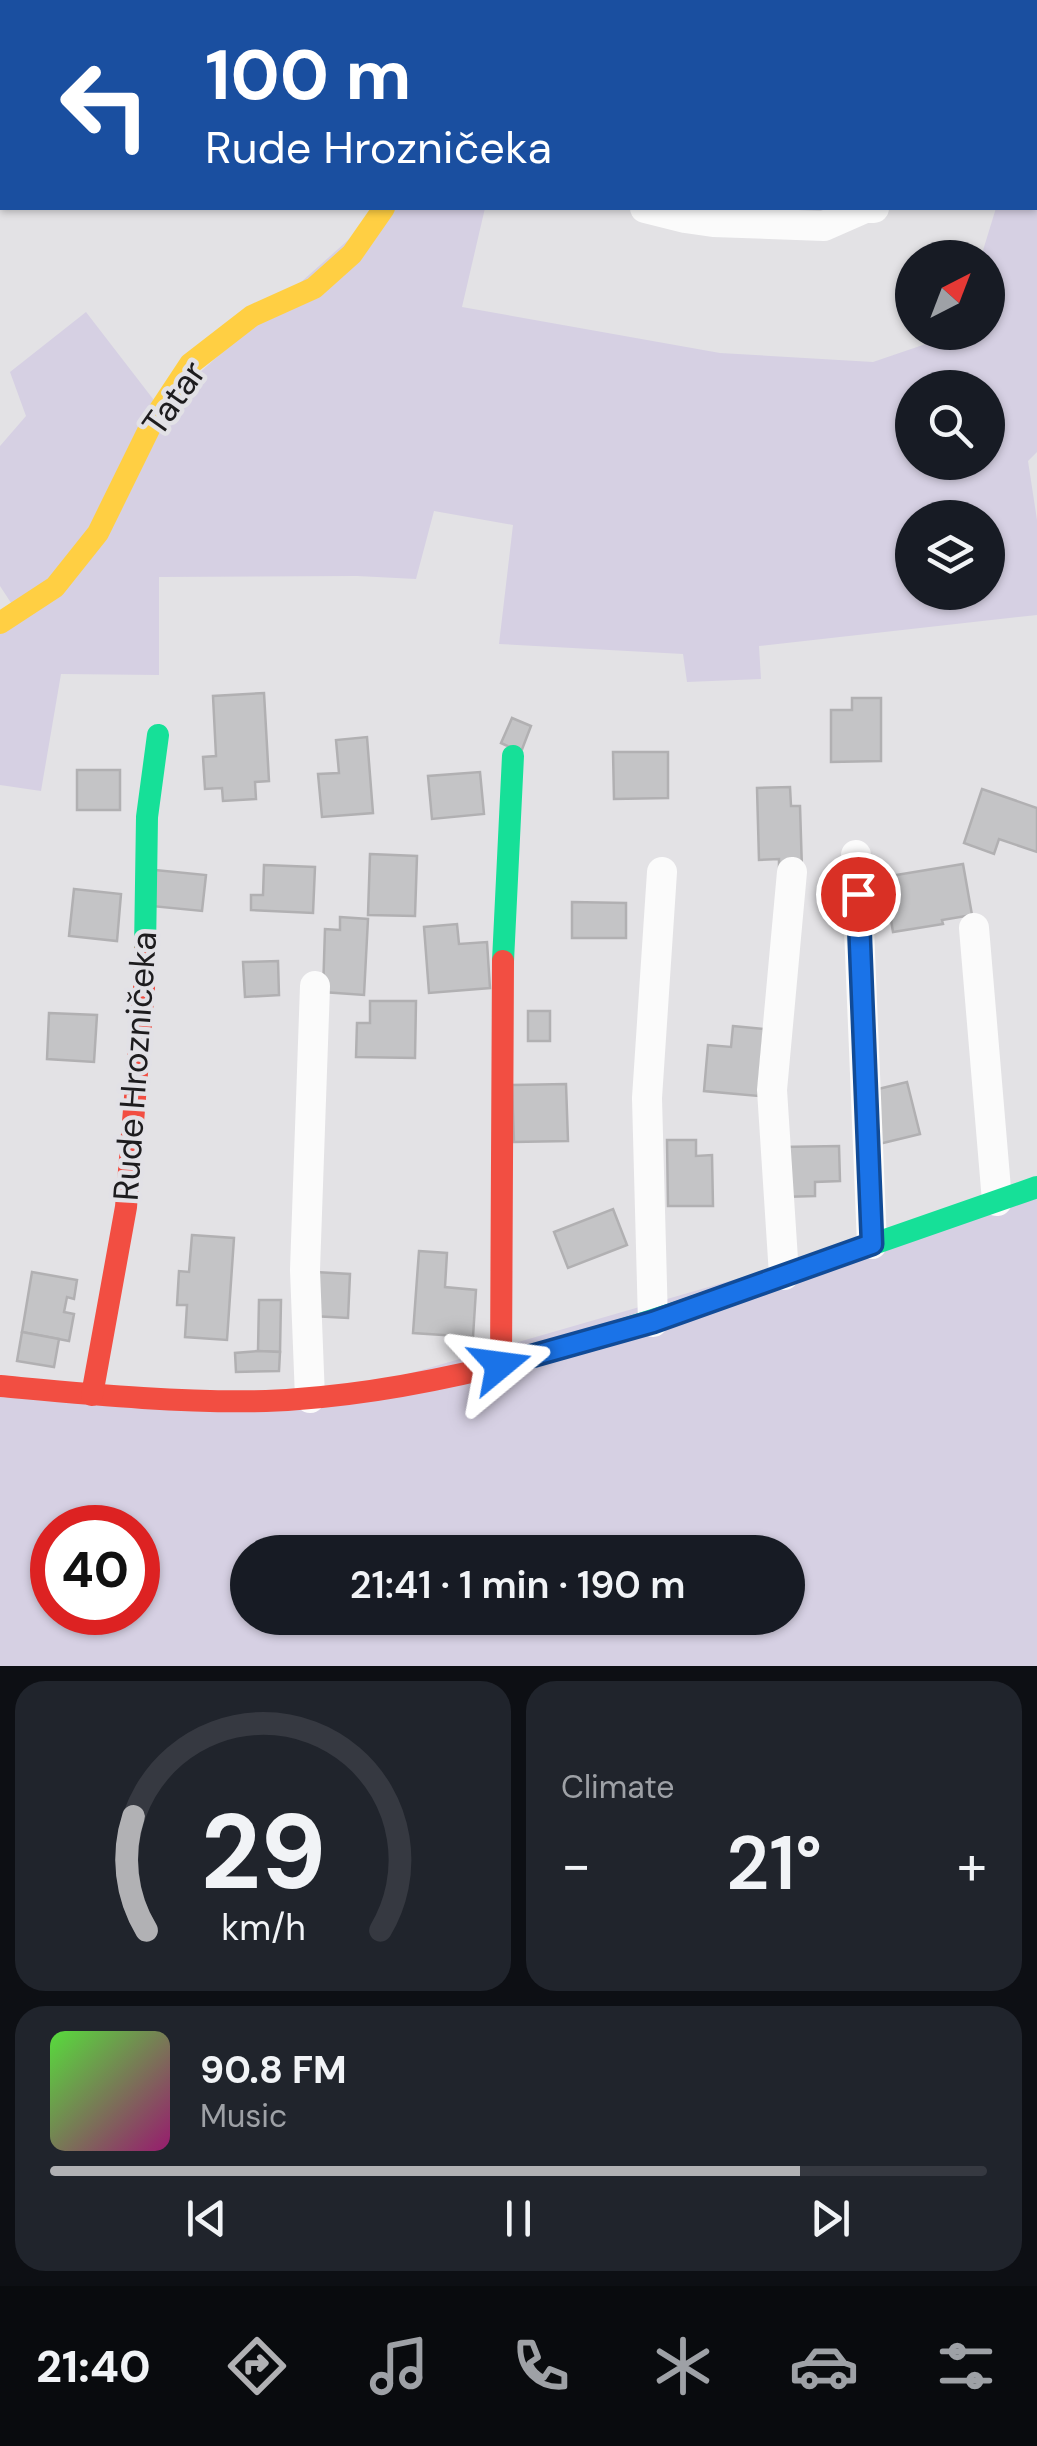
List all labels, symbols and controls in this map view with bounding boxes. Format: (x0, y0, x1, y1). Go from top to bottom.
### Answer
text: 100 m (205, 30, 411, 121)
icon: left (40, 40, 170, 170)
text: Rude Hrozničeka (205, 118, 552, 177)
north arrow (895, 240, 1005, 350)
map controls (895, 240, 1005, 610)
street label: Tatar (132, 351, 216, 444)
button: search (895, 370, 1005, 480)
button: layers (895, 500, 1005, 610)
pin (816, 852, 901, 937)
icon: arrive (831, 867, 886, 922)
street label: Rude Hrozničeka (103, 930, 167, 1202)
position arrow (448, 1313, 552, 1417)
speed limit sign: 40 (30, 1505, 160, 1635)
text: 21:41 · 1 min · 190 m (350, 1560, 685, 1610)
text: Climate (561, 1766, 675, 1808)
text: 29 (200, 1785, 326, 1920)
text: 21° (726, 1815, 822, 1912)
text: − (561, 1829, 591, 1901)
text: + (957, 1829, 987, 1901)
text: km/h (221, 1905, 305, 1951)
text: 90.8 FM (200, 2045, 347, 2095)
text: Music (200, 2095, 287, 2137)
icon: previous (179, 2191, 234, 2246)
icon: pause (491, 2191, 546, 2246)
icon: next (803, 2191, 858, 2246)
icon: directions (222, 2331, 292, 2401)
icon: music (364, 2331, 434, 2401)
icon: phone (506, 2331, 576, 2401)
icon: climate (648, 2331, 718, 2401)
icon: car (789, 2331, 859, 2401)
icon: filters (931, 2331, 1001, 2401)
text: 21:40 (36, 2337, 151, 2396)

